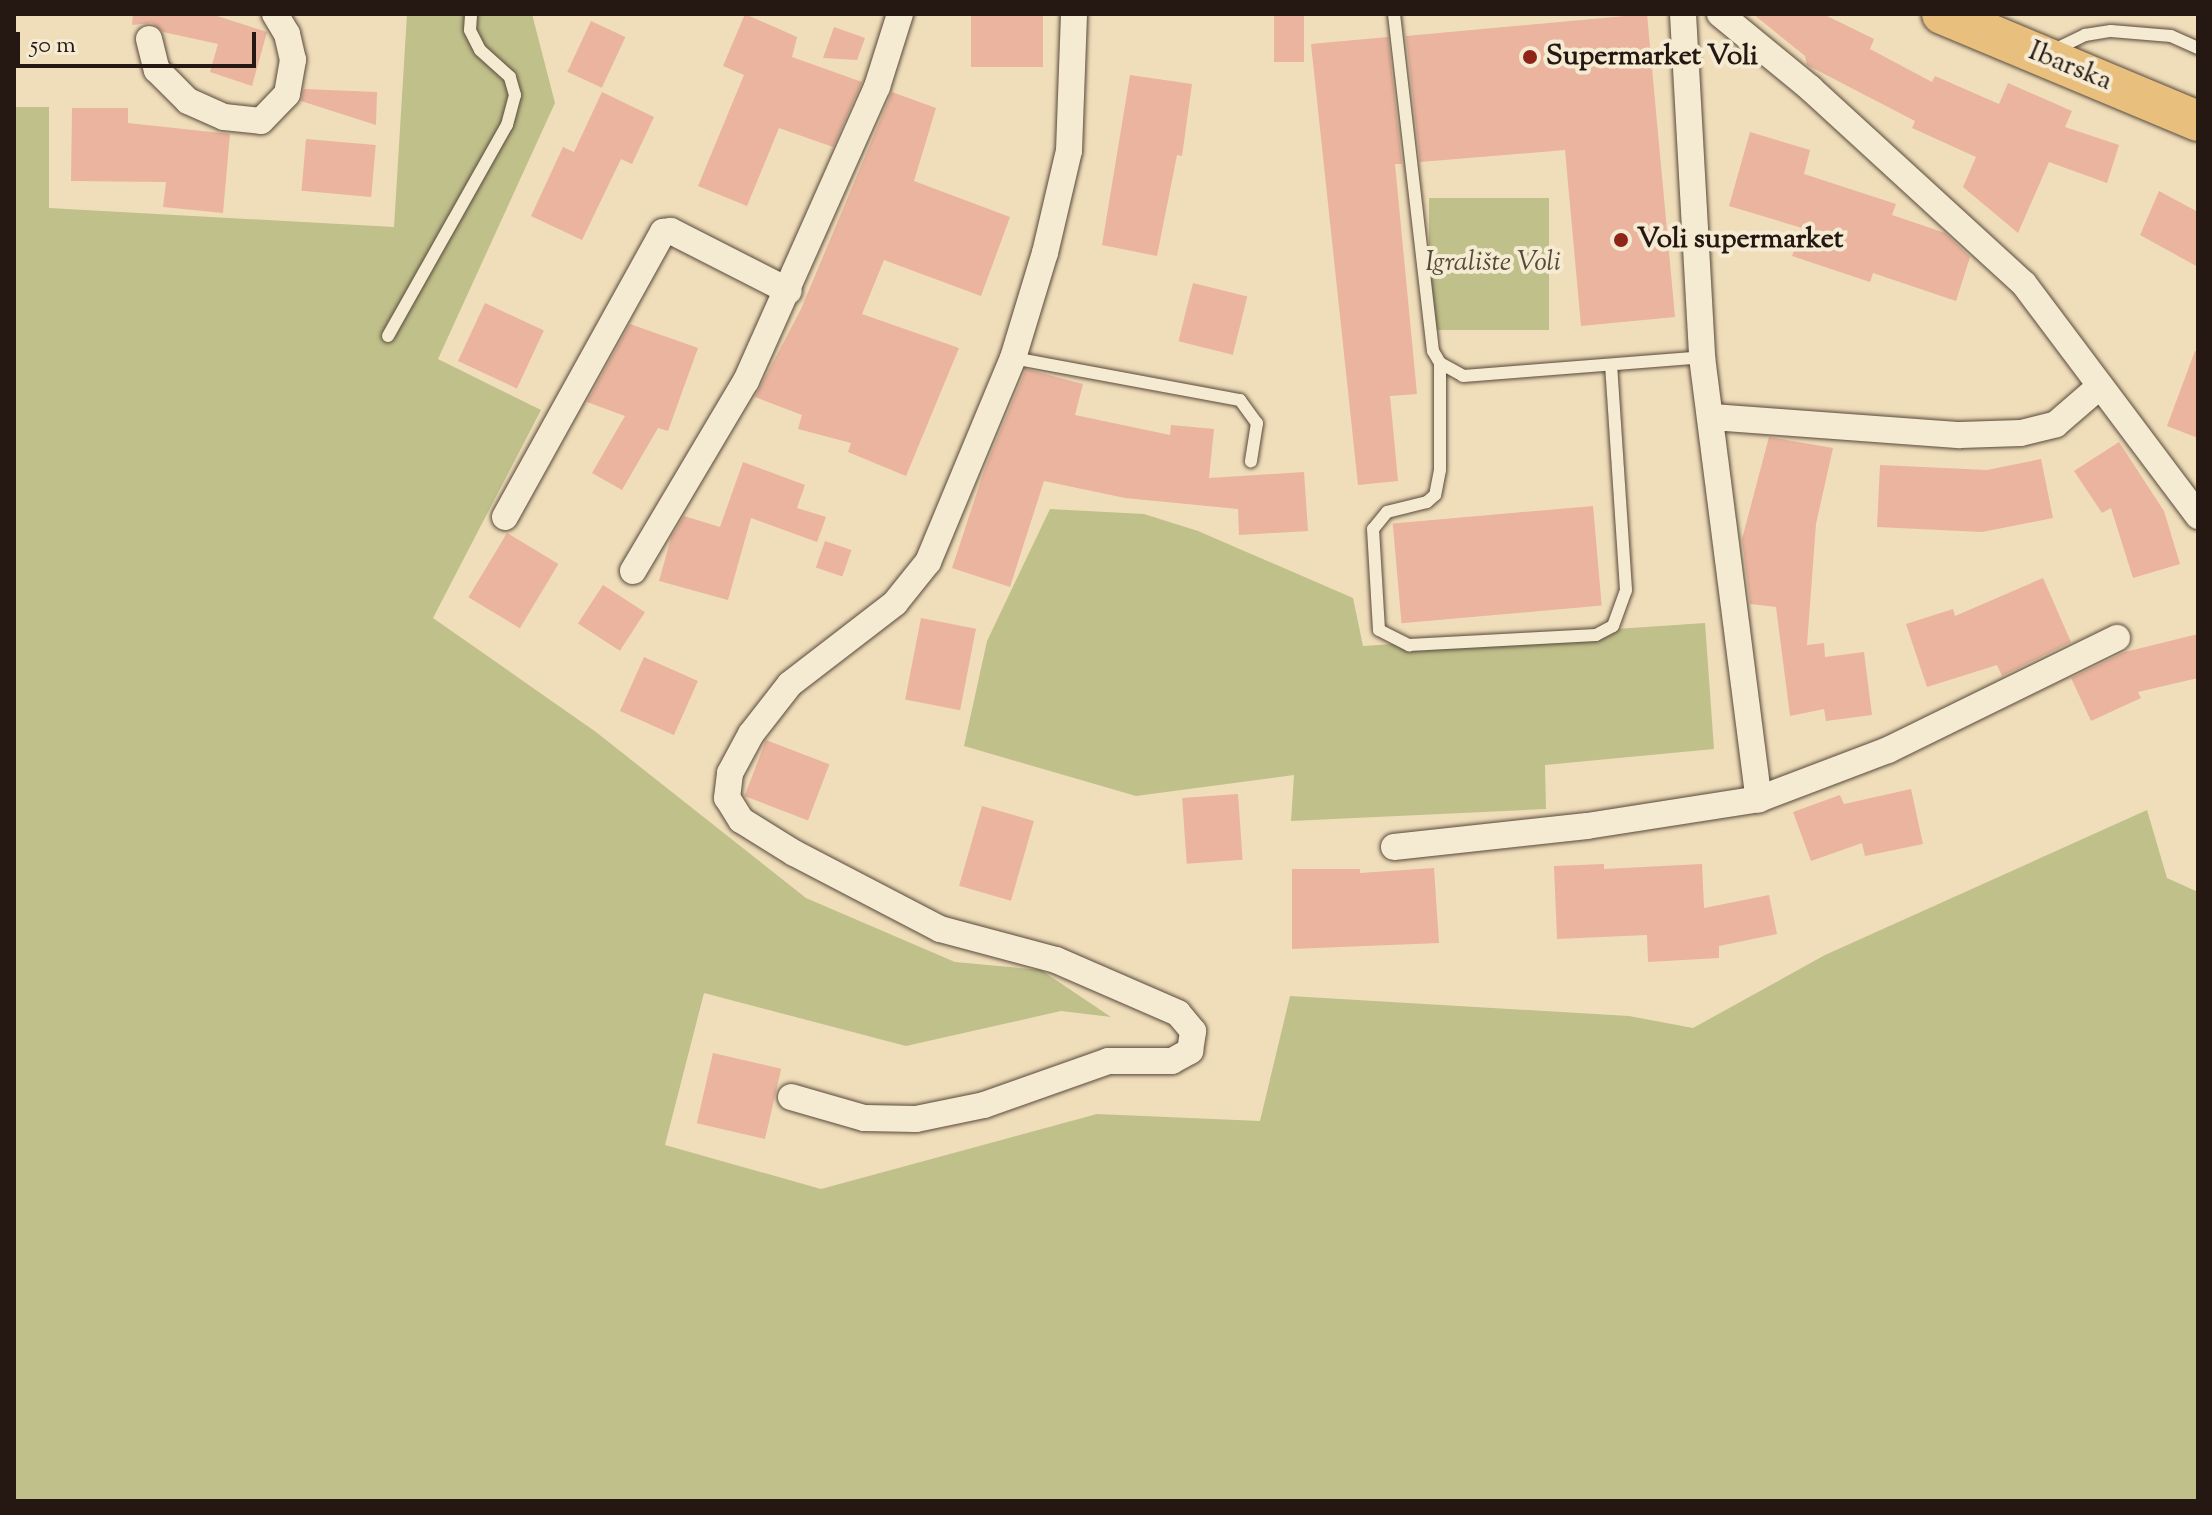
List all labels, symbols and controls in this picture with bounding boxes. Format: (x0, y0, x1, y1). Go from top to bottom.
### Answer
scale bar (20, 16, 260, 66)
text: 50 m (30, 29, 76, 63)
street label: Ibarska (2023, 35, 2117, 99)
place label: Supermarket Voli (1546, 40, 1758, 74)
marker: Supermarket Voli (1521, 48, 1539, 66)
place label: Voli supermarket (1637, 223, 1843, 257)
marker: Voli supermarket (1612, 231, 1630, 249)
park label: Igralište Voli (1425, 246, 1561, 280)

